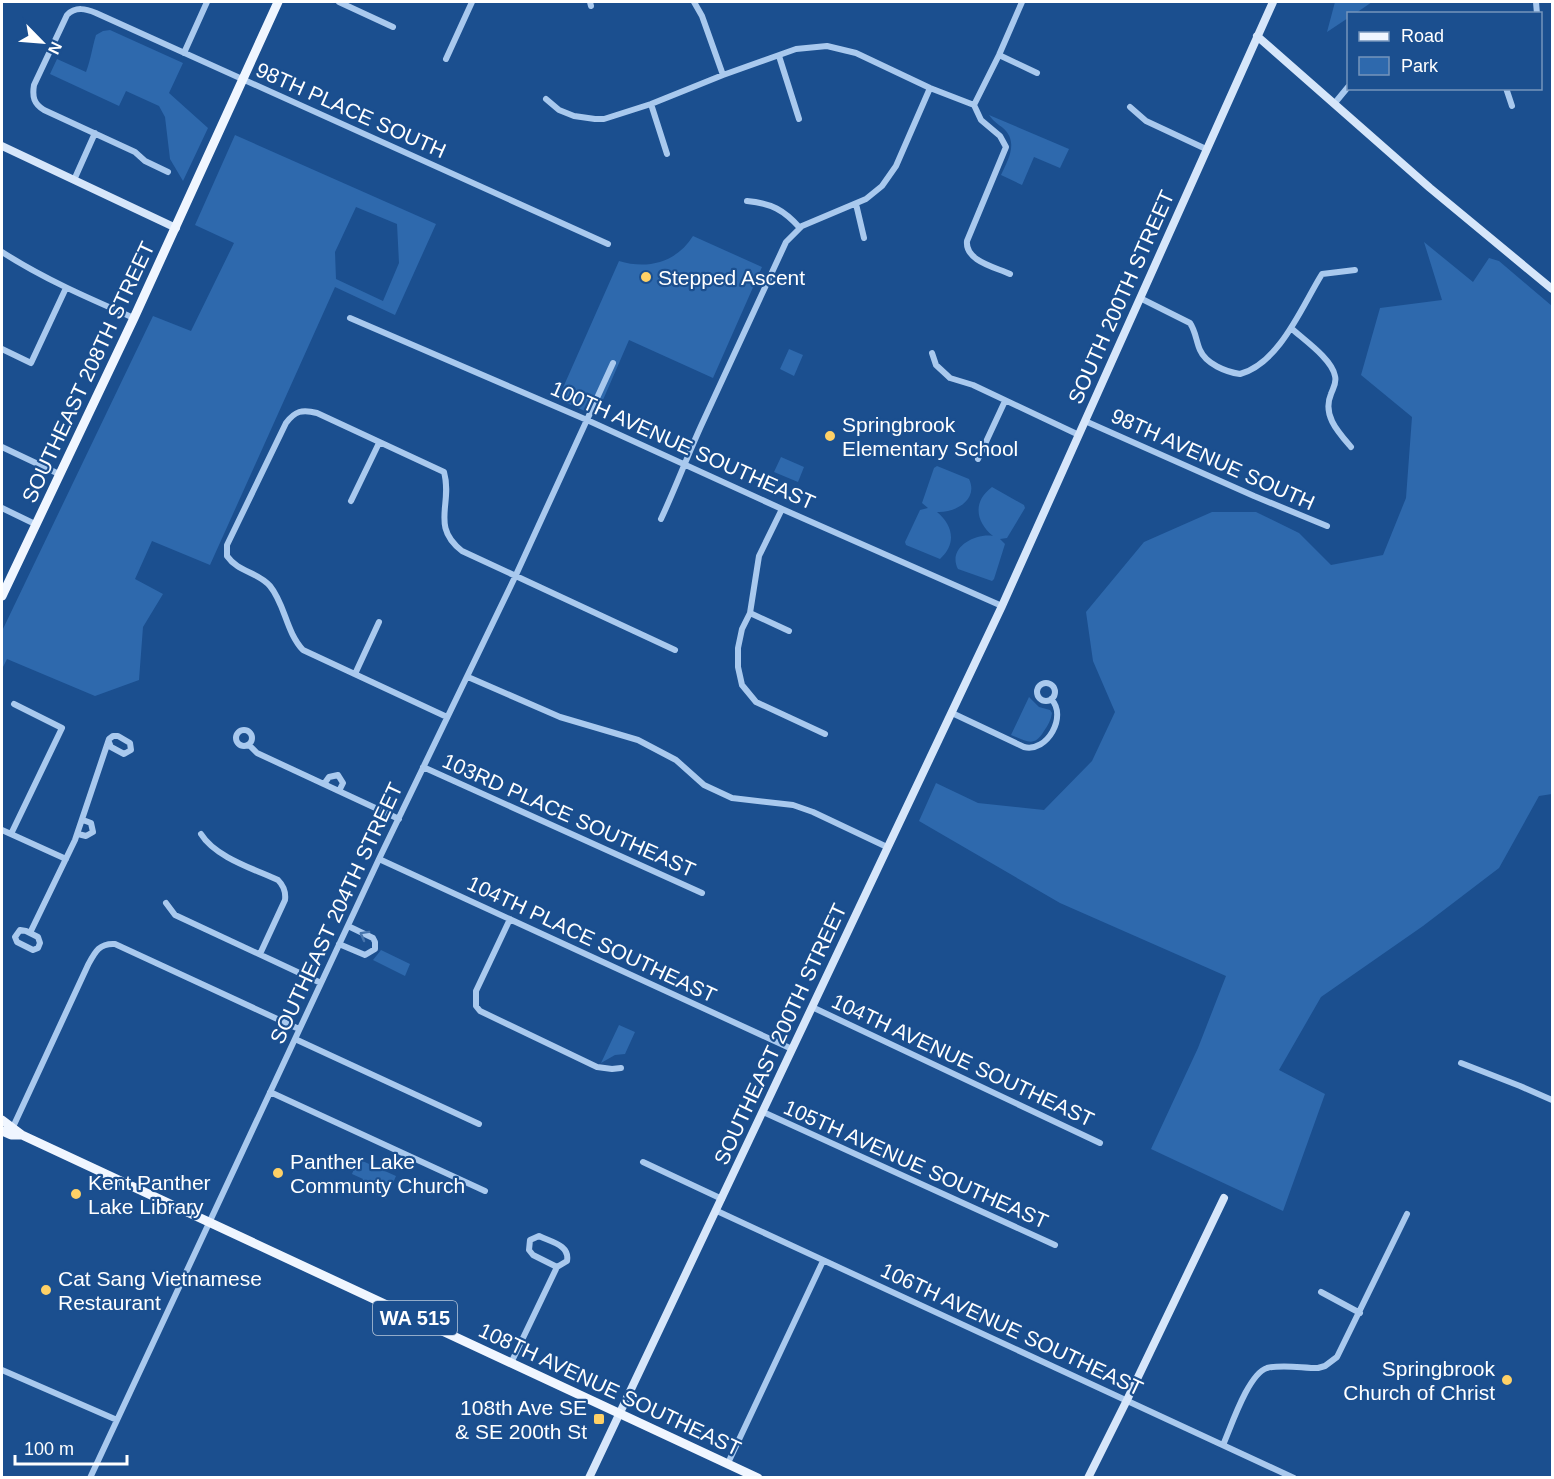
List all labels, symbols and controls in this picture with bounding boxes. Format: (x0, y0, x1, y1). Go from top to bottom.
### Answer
north arrow (12, 12, 72, 72)
legend (1347, 12, 1542, 90)
text: Road (1401, 26, 1444, 46)
text: N (45, 39, 65, 57)
text: Park (1401, 56, 1439, 76)
street label: 98TH PLACE SOUTH (253, 58, 449, 162)
street label: SOUTH 200TH STREET (1064, 187, 1179, 407)
street label: SOUTHEAST 208TH STREET (17, 238, 159, 506)
place label: Stepped Ascent (658, 266, 805, 289)
marker: Stepped Ascent (639, 270, 653, 284)
street label: 100TH AVENUE SOUTHEAST (547, 376, 819, 514)
street label: 98TH AVENUE SOUTH (1108, 404, 1318, 514)
place label: Springbrook Elementary School (842, 413, 1018, 460)
marker: Springbrook Elementary School (823, 429, 837, 443)
street label: 103RD PLACE SOUTHEAST (439, 749, 699, 881)
street label: SOUTHEAST 204TH STREET (265, 779, 407, 1047)
street label: 104TH PLACE SOUTHEAST (464, 871, 720, 1007)
street label: SOUTHEAST 200TH STREET (709, 900, 851, 1168)
one-way arrow (360, 931, 371, 942)
street label: 104TH AVENUE SOUTHEAST (828, 989, 1098, 1131)
street label: 105TH AVENUE SOUTHEAST (780, 1095, 1052, 1233)
place label: Panther Lake Communty Church (290, 1150, 465, 1197)
marker: Panther Lake Communty Church (271, 1166, 285, 1180)
place label: Kent Panther Lake Library (88, 1171, 211, 1218)
marker: Kent Panther Lake Library (69, 1187, 83, 1201)
street label: 106TH AVENUE SOUTHEAST (877, 1258, 1147, 1400)
place label: Cat Sang Vietnamese Restaurant (58, 1267, 262, 1314)
marker: Cat Sang Vietnamese Restaurant (39, 1283, 53, 1297)
road number: WA 515 (373, 1301, 457, 1335)
street label: 108TH AVENUE SOUTHEAST (475, 1318, 745, 1460)
place label: Springbrook Church of Christ (1343, 1357, 1495, 1404)
marker: Springbrook Church of Christ (1500, 1373, 1514, 1387)
place label: 108th Ave SE & SE 200th St (455, 1396, 587, 1443)
marker: 108th Ave SE & SE 200th St (592, 1412, 606, 1426)
scale bar (15, 1428, 128, 1466)
text: 100 m (24, 1439, 74, 1459)

